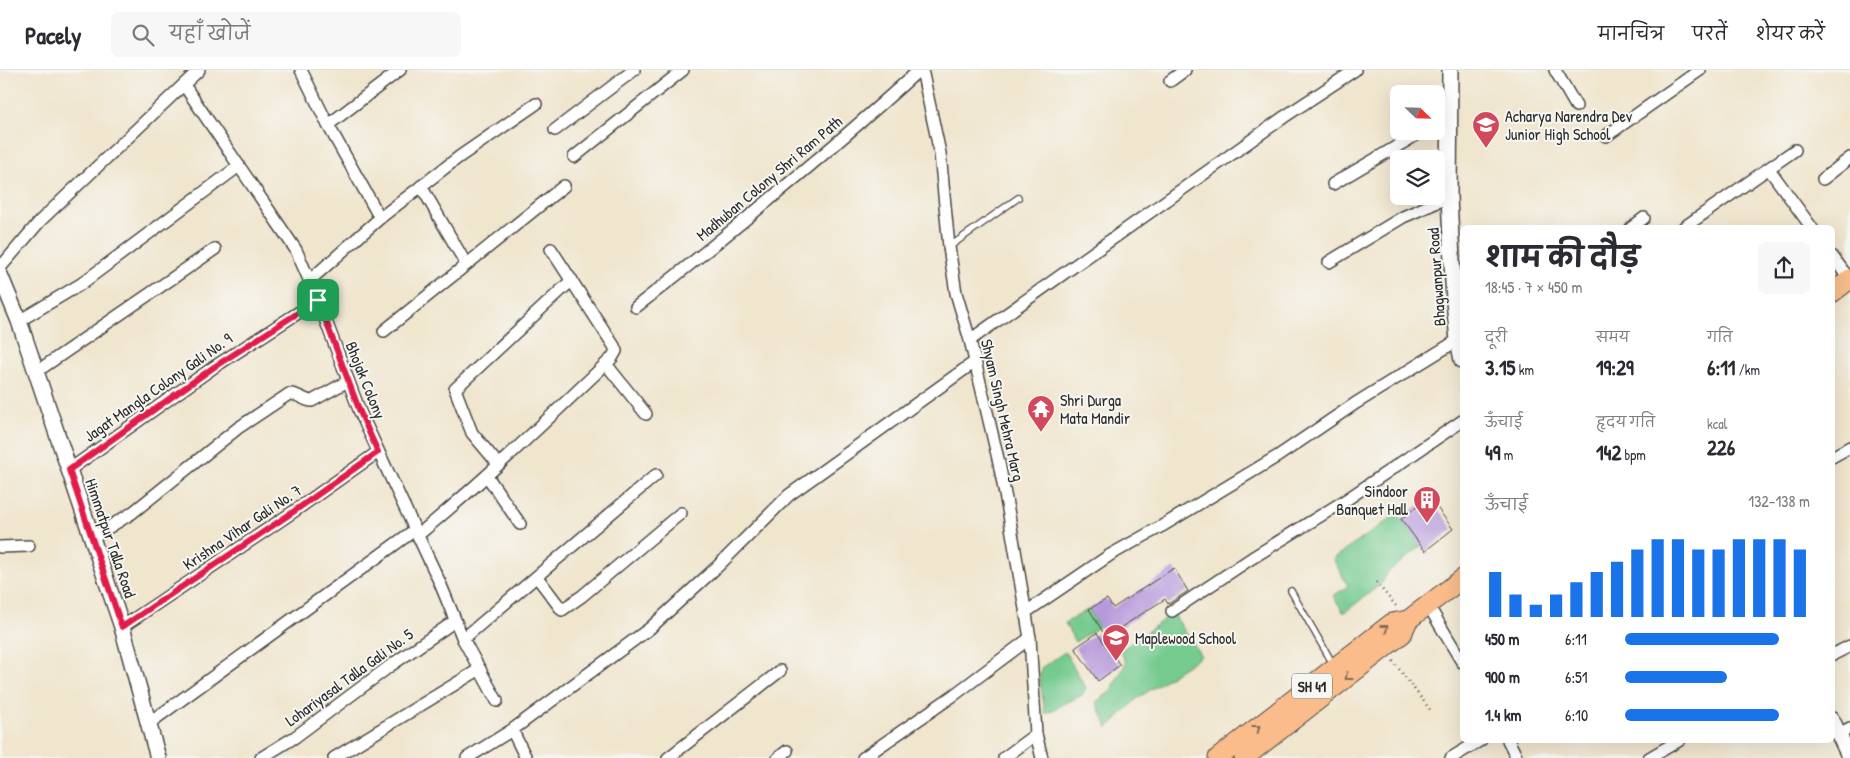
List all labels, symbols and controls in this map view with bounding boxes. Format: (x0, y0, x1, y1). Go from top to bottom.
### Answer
search box (111, 12, 461, 57)
text: Pacely (25, 19, 81, 51)
text: यहाँ खोजें (169, 20, 251, 46)
icon: search (129, 21, 157, 49)
text: मानचित्र (1598, 21, 1664, 46)
text: परतें (1692, 21, 1727, 46)
text: शेयर करें (1755, 21, 1825, 46)
north arrow (1390, 85, 1445, 140)
map controls (1390, 85, 1445, 205)
place label: Acharya Narendra Dev Junior High School (1505, 105, 1633, 145)
street label: Madhuban Colony Shri Ram Path (691, 110, 847, 246)
school or university icon: Acharya Narendra Dev Junior High School (1471, 110, 1501, 149)
button: layers (1390, 150, 1445, 205)
street label: Bhagwanpur Road (1422, 227, 1450, 327)
text: शाम की दौड़ (1485, 238, 1640, 276)
button: share (1758, 242, 1810, 294)
text: 18:45 · 7 × 450 m (1485, 276, 1582, 298)
pin (297, 279, 339, 321)
icon: arrive (304, 286, 332, 314)
street label: Jagat Mangla Colony Gali No. 9 (80, 327, 237, 447)
text: दूरी (1485, 327, 1507, 346)
text: समय (1596, 327, 1629, 346)
text: गति (1707, 327, 1732, 346)
street label: Shyam Singh Mehra Marg (976, 337, 1030, 483)
street label: Bhojak Colony (341, 338, 392, 422)
text: 3.15 (1485, 353, 1515, 382)
text: 19:29 (1596, 353, 1634, 382)
text: 6:11 (1707, 353, 1736, 382)
text: km (1515, 360, 1534, 379)
text: /km (1736, 360, 1760, 379)
place label: Shri Durga Mata Mandir (1060, 389, 1130, 429)
temple icon: Shri Durga Mata Mandir (1026, 394, 1056, 433)
text: ऊँचाई (1485, 412, 1523, 431)
text: हृदय गति (1596, 412, 1655, 431)
text: kcal (1707, 414, 1727, 433)
text: 226 (1707, 433, 1735, 462)
text: 49 (1485, 438, 1501, 467)
text: 142 (1596, 438, 1621, 467)
text: m (1501, 445, 1513, 464)
text: bpm (1621, 445, 1646, 464)
street label: Himmatpur Talla Road (80, 476, 142, 600)
street label: Krishna Vihar Gali No. 7 (178, 479, 306, 575)
place label: Sindoor Banquet Hall (1336, 480, 1408, 520)
building icon: Sindoor Banquet Hall (1412, 485, 1442, 524)
text: 132–138 m (1748, 490, 1810, 512)
text: ऊँचाई (1485, 493, 1528, 515)
street label: Lohariyasal Talla Gali No. 5 (280, 623, 418, 731)
school or university icon: Maplewood School (1101, 623, 1131, 662)
one-way arrow (1379, 626, 1388, 634)
place label: Maplewood School (1135, 627, 1237, 649)
text: 450 m (1485, 628, 1520, 650)
text: 6:11 (1565, 628, 1587, 650)
text: 900 m (1485, 666, 1520, 688)
text: 6:51 (1565, 666, 1588, 688)
one-way arrow (1345, 672, 1354, 681)
road number: SH 41 (1292, 674, 1332, 698)
text: 1.4 km (1485, 704, 1521, 726)
text: 6:10 (1565, 704, 1588, 726)
one-way arrow (1251, 726, 1260, 734)

